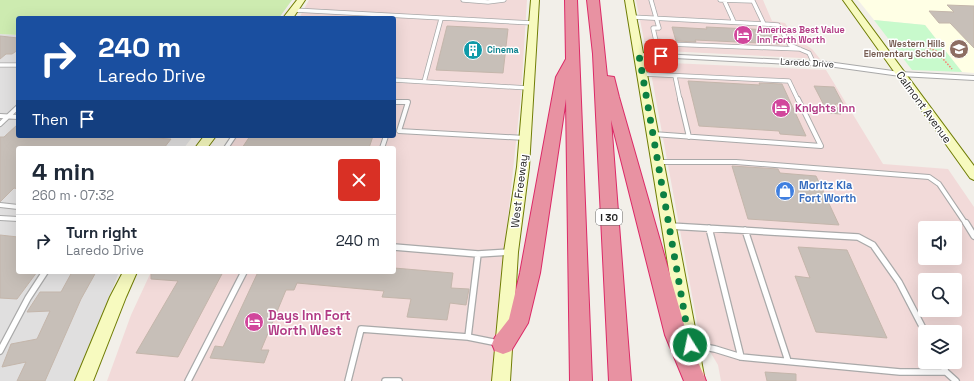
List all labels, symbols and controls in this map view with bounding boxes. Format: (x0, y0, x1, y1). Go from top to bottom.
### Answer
hotel icon: Americas Best Value Inn Forth Worth (732, 24, 754, 46)
place label: Americas Best Value Inn Forth Worth (757, 24, 845, 46)
text: 240 m (98, 29, 181, 65)
icon: right (32, 32, 84, 84)
place label: Western Hills Elementary School (864, 38, 945, 60)
school or university icon: Western Hills Elementary School (948, 38, 970, 60)
building icon: Cinema (462, 39, 484, 61)
pin (644, 39, 678, 73)
place label: Cinema (487, 44, 519, 56)
icon: arrive (650, 45, 672, 67)
street label: Laredo Drive (780, 56, 834, 70)
text: Laredo Drive (98, 64, 206, 87)
street label: Calmont Avenue (893, 68, 955, 146)
hotel icon: Knights Inn (770, 97, 792, 119)
place label: Knights Inn (795, 101, 855, 115)
icon: arrive (76, 108, 98, 130)
text: Then (32, 110, 68, 129)
street label: West Freeway (508, 153, 530, 229)
text: 4 min (32, 156, 95, 187)
button: close (338, 159, 380, 201)
place label: Moritz Kia Fort Worth (799, 178, 857, 205)
shop icon: Moritz Kia Fort Worth (774, 180, 796, 202)
text: 260 m · 07:32 (32, 187, 114, 204)
road number: I 30 (596, 209, 622, 225)
map controls (918, 221, 962, 369)
button: sound (918, 221, 962, 265)
text: Turn right (66, 223, 137, 242)
icon: right (32, 230, 54, 252)
text: 240 m (336, 231, 380, 250)
text: Laredo Drive (66, 242, 144, 259)
button: search (918, 273, 962, 317)
place label: Days Inn Fort Worth West (268, 307, 351, 339)
hotel icon: Days Inn Fort Worth West (243, 311, 265, 333)
position arrow (669, 324, 711, 366)
button: layers (918, 325, 962, 369)

